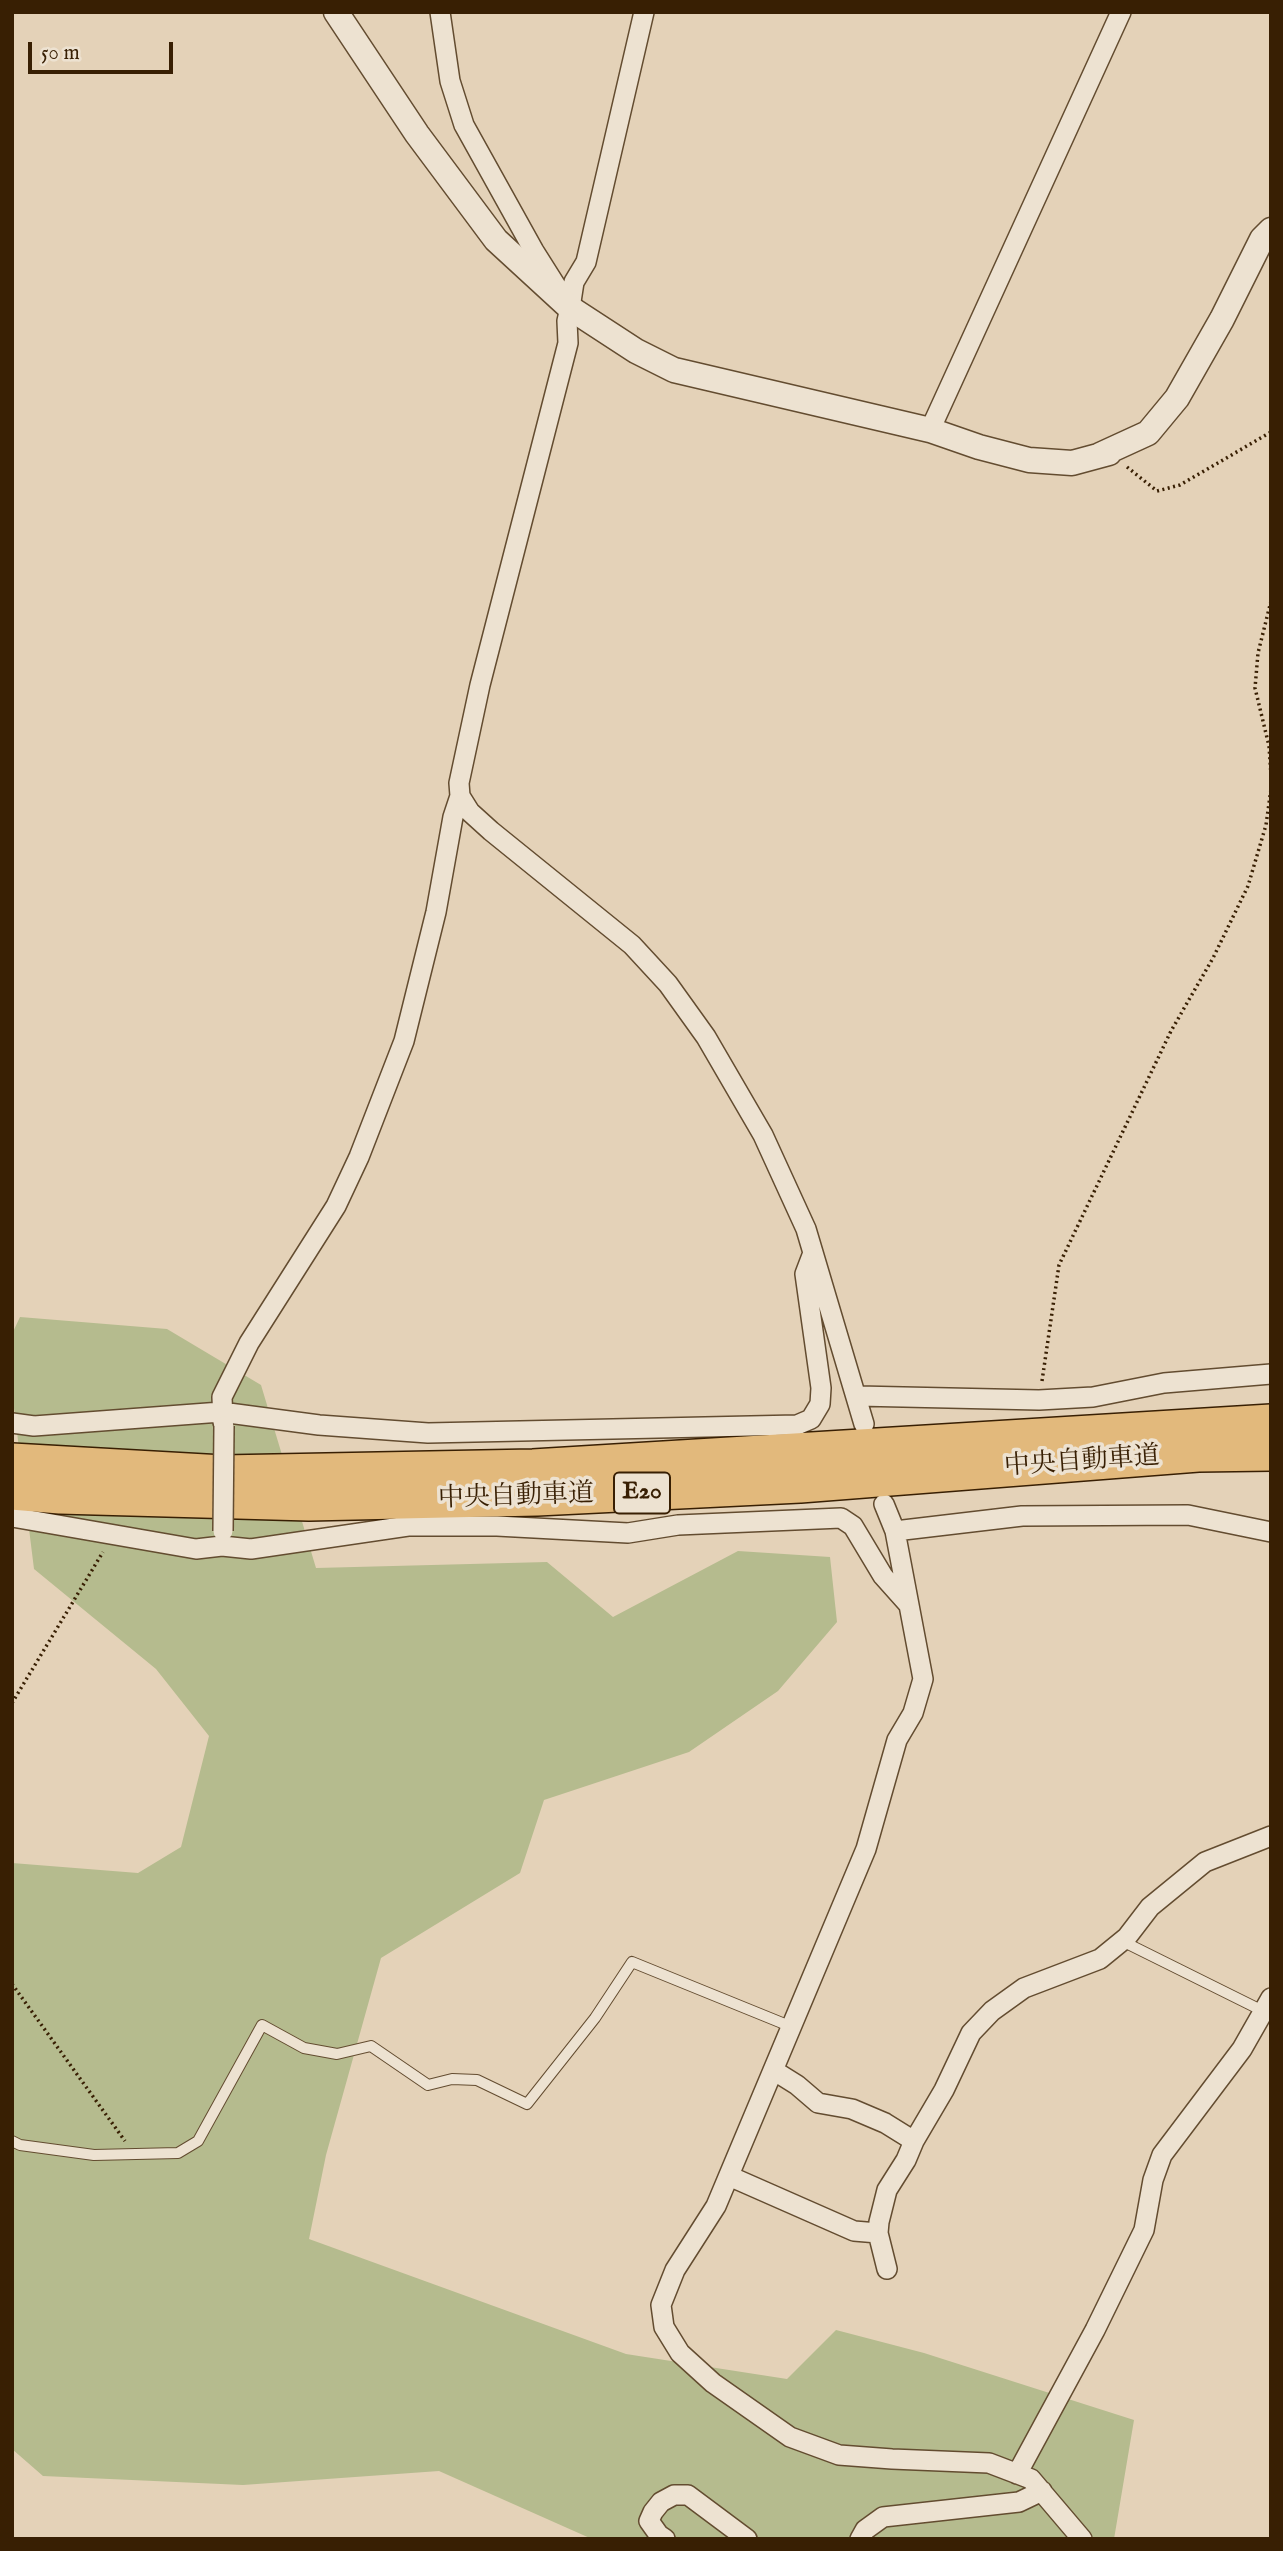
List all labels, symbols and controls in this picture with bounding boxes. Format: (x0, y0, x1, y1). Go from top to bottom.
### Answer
scale bar (32, 28, 177, 72)
text: 50 m (41, 40, 80, 67)
street label: 中央自動車道 (1003, 1442, 1161, 1484)
road number: E20 (614, 1472, 670, 1513)
street label: 中央自動車道 (438, 1480, 594, 1516)

